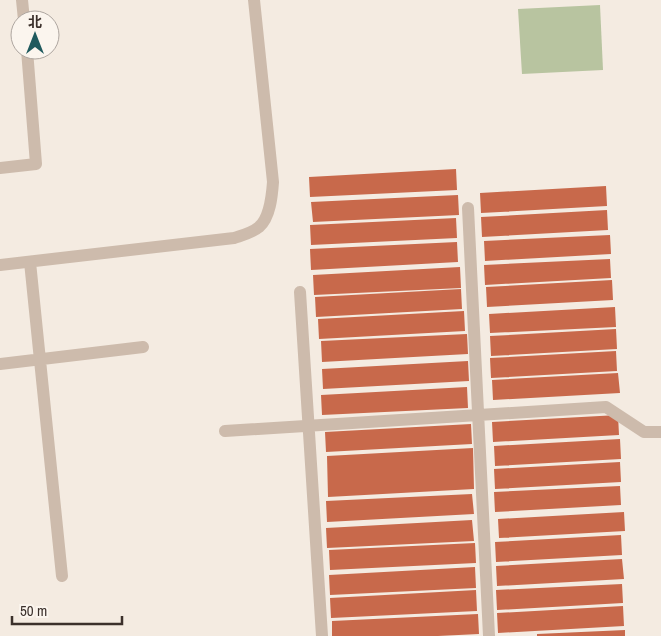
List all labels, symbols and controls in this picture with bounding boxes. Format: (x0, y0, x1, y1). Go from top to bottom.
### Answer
north arrow (10, 10, 60, 60)
text: 北 (28, 13, 42, 31)
scale bar (12, 594, 122, 626)
text: 50 m (20, 600, 47, 621)

